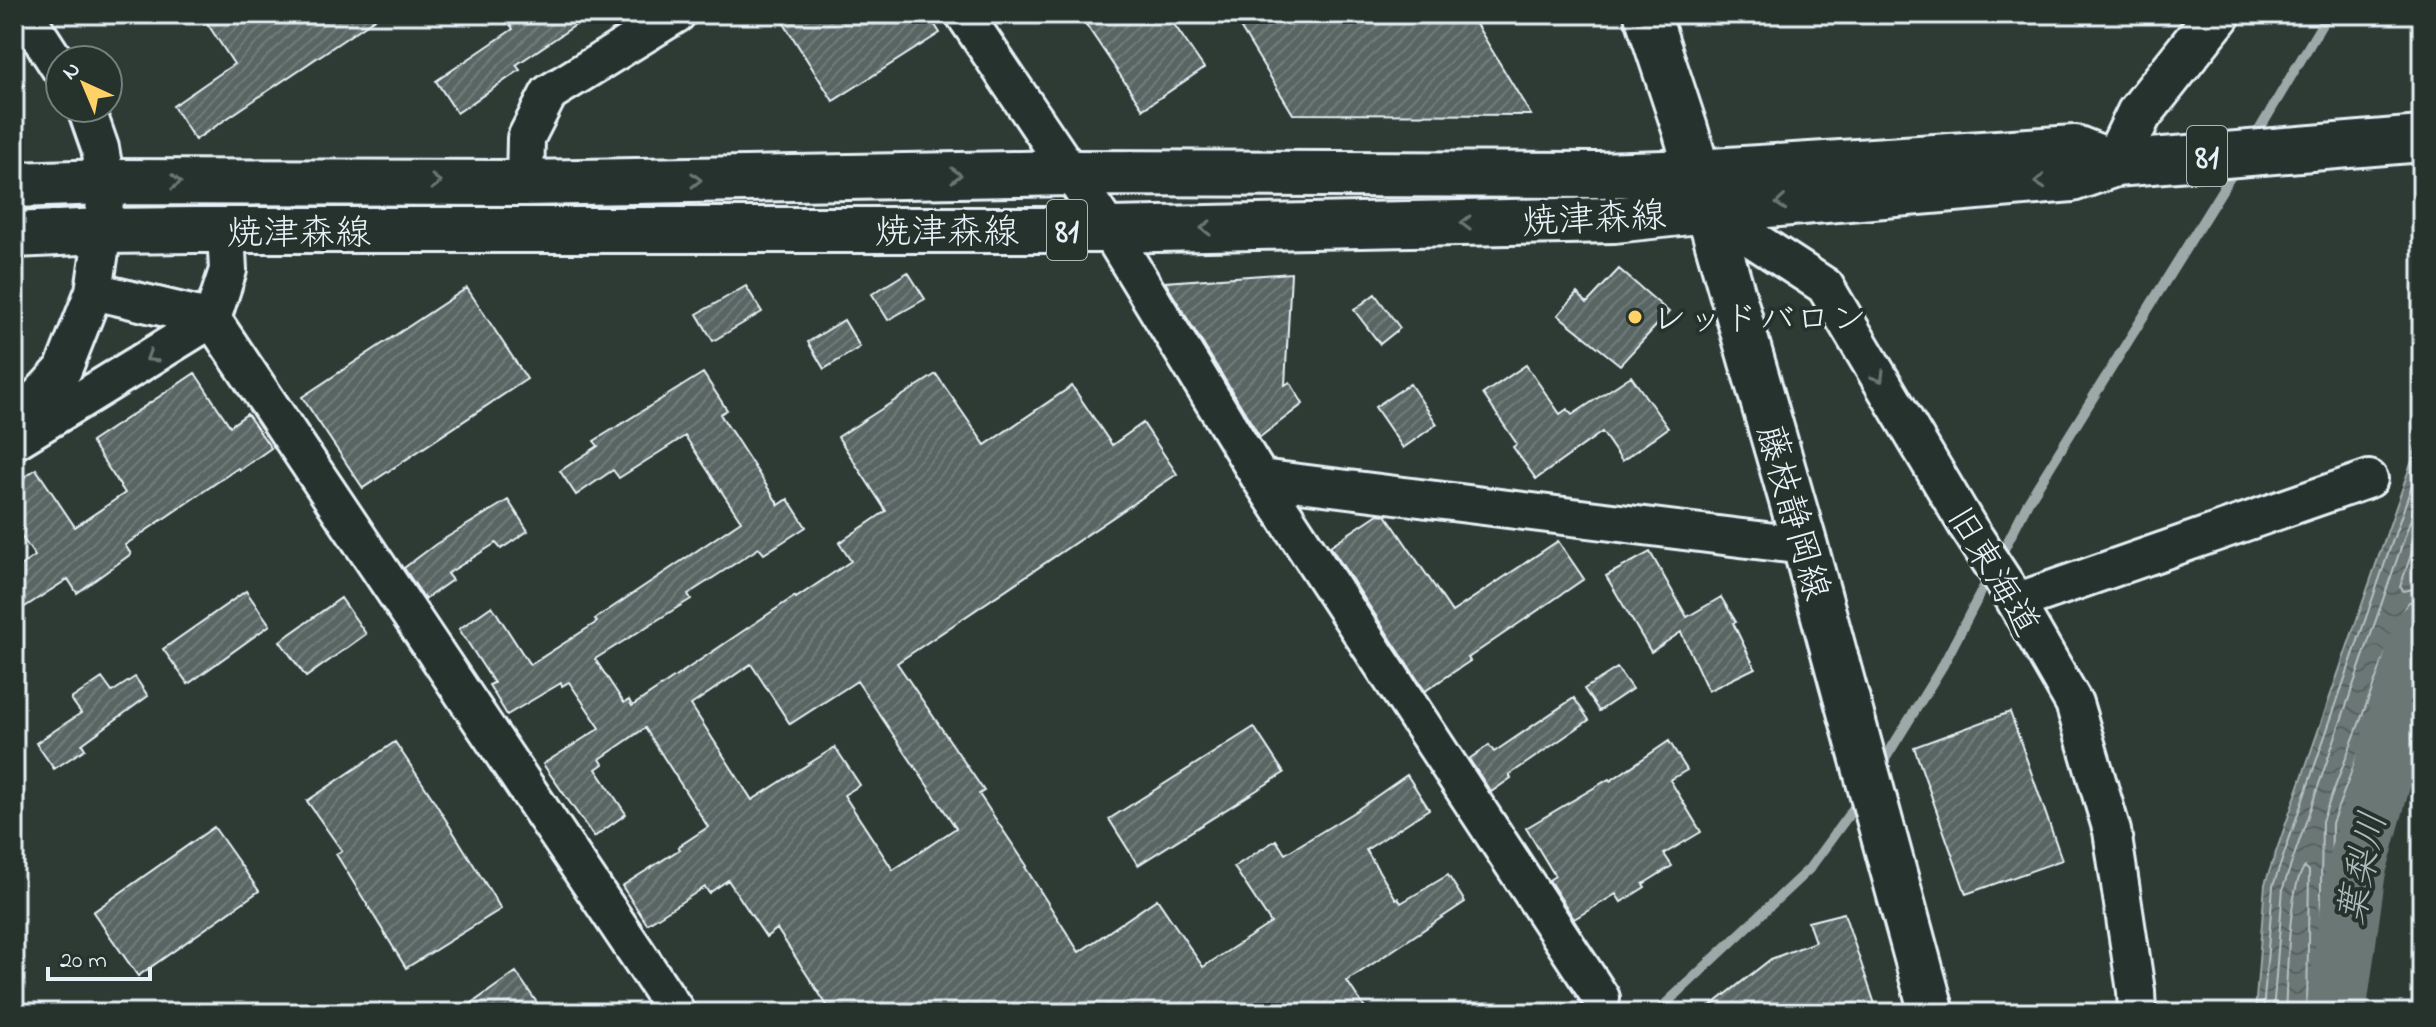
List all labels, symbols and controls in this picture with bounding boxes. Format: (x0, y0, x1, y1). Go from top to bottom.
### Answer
north arrow (44, 44, 124, 124)
text: N (56, 55, 89, 88)
road number: 81 (2187, 126, 2227, 186)
one-way arrow (950, 166, 963, 184)
one-way arrow (690, 171, 703, 188)
one-way arrow (170, 173, 183, 191)
one-way arrow (430, 173, 443, 191)
one-way arrow (2033, 173, 2046, 190)
street label: 焼津森線 (1521, 191, 1668, 252)
one-way arrow (1774, 195, 1787, 212)
road number: 81 (1047, 200, 1087, 260)
street label: 焼津森線 (875, 208, 1019, 261)
street label: 焼津森線 (227, 209, 371, 262)
one-way arrow (1459, 214, 1472, 232)
one-way arrow (1199, 220, 1212, 237)
place label: レッドバロン (1651, 295, 1867, 348)
marker: レッドバロン (1626, 308, 1644, 326)
one-way arrow (145, 347, 160, 362)
one-way arrow (1870, 368, 1885, 383)
street label: 藤枝静岡線 (1740, 419, 1841, 607)
street label: 旧東海道 (1931, 497, 2051, 648)
water label: 葉梨川 (2326, 807, 2404, 930)
scale bar (48, 931, 150, 981)
text: 20 m (60, 944, 107, 979)

